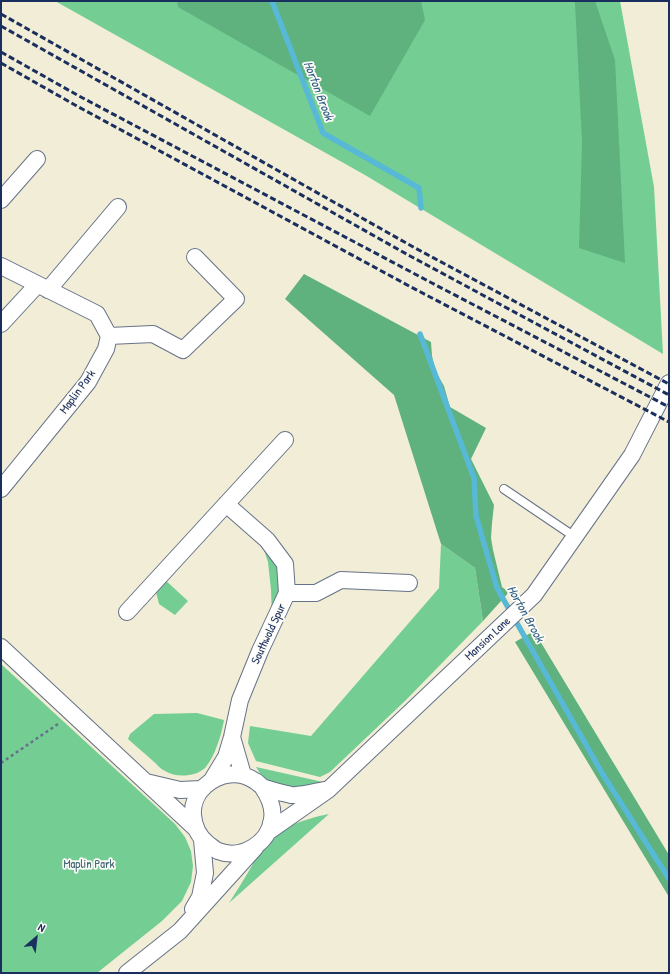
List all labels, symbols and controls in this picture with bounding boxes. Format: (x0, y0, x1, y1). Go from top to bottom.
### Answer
water label: Horton Brook (300, 59, 336, 123)
street label: Maplin Park (57, 367, 99, 417)
water label: Horton Brook (503, 583, 547, 645)
street label: Southwold Spur (249, 601, 289, 667)
street label: Mansion Lane (462, 614, 514, 664)
park label: Maplin Park (63, 858, 115, 872)
north arrow (16, 918, 56, 958)
text: N (36, 920, 47, 935)

